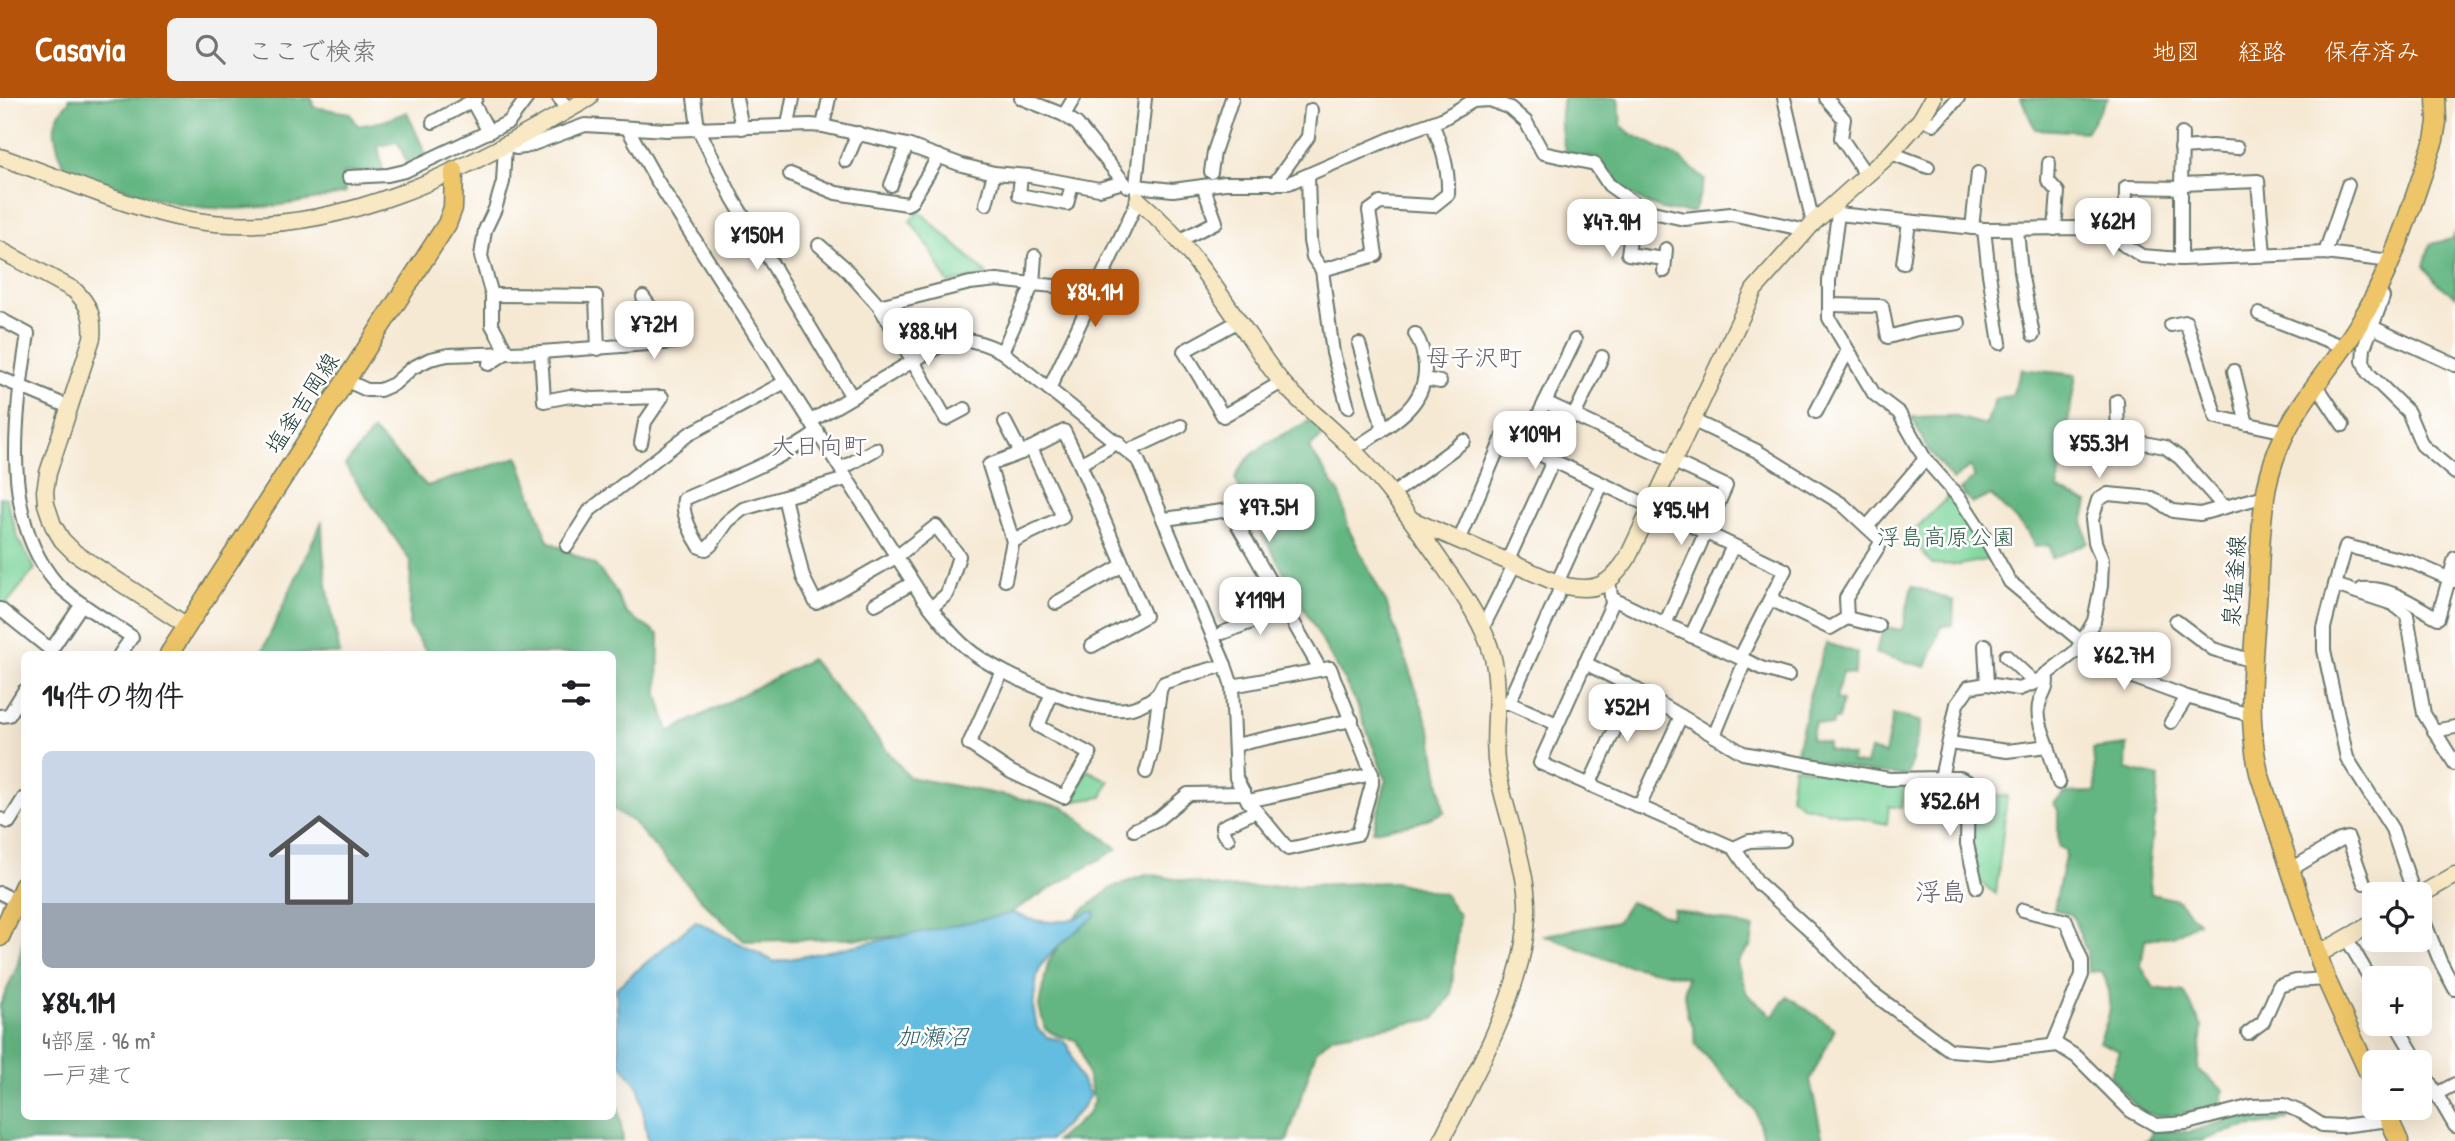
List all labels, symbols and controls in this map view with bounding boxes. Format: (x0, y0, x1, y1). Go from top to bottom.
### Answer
search box (167, 18, 657, 81)
text: Casavia (35, 27, 125, 71)
icon: search (191, 30, 229, 68)
text: ここで検索 (247, 33, 377, 68)
text: 地図 (2152, 35, 2200, 67)
text: 経路 (2238, 35, 2286, 67)
text: 保存済み (2324, 35, 2420, 67)
pin: ¥62M (2072, 198, 2154, 258)
pin: ¥47.9M (1555, 200, 1669, 259)
text: ¥62M (2091, 205, 2135, 236)
text: ¥47.9M (1583, 206, 1641, 237)
pin: ¥150M (708, 212, 806, 272)
text: ¥150M (731, 219, 783, 250)
pin: ¥84.1M (1038, 270, 1152, 329)
text: ¥84.1M (1067, 276, 1123, 307)
pin: ¥72M (613, 302, 695, 361)
text: ¥72M (631, 308, 677, 339)
pin: ¥88.4M (871, 308, 985, 368)
text: ¥88.4M (899, 315, 957, 346)
district label: 母子沢町 (1426, 341, 1522, 373)
street label: 塩釜吉岡線 (257, 346, 346, 459)
pin: ¥109M (1486, 412, 1584, 471)
text: ¥109M (1509, 418, 1561, 449)
pin: ¥55.3M (2042, 420, 2156, 480)
text: ¥55.3M (2069, 427, 2129, 458)
district label: 大日向町 (771, 429, 867, 461)
pin: ¥97.5M (1212, 484, 1326, 544)
pin: ¥95.4M (1624, 488, 1738, 547)
text: ¥97.5M (1240, 491, 1298, 522)
text: ¥95.4M (1653, 494, 1709, 525)
park label: 浮島高原公園 (1877, 521, 2015, 552)
street label: 泉塩釜線 (2215, 534, 2252, 628)
pin: ¥119M (1211, 578, 1309, 637)
text: ¥119M (1235, 584, 1285, 615)
pin: ¥62.7M (2067, 632, 2181, 692)
text: ¥62.7M (2094, 639, 2154, 670)
icon: filters (557, 674, 595, 712)
text: 14件の物件 (42, 675, 184, 715)
pin: ¥52M (1586, 684, 1668, 744)
text: ¥52M (1605, 691, 1649, 722)
pin: ¥52.6M (1893, 778, 2007, 838)
text: ¥52.6M (1921, 785, 1979, 816)
icon: home (256, 797, 382, 923)
district label: 浮島 (1915, 874, 1967, 909)
map controls (2362, 882, 2432, 1120)
button: locate (2362, 882, 2432, 952)
button: + (2362, 966, 2432, 1036)
text: ¥84.1M (42, 982, 115, 1022)
water label: 加瀬沼 (896, 1020, 970, 1052)
text: 4部屋 · 96 m² (42, 1025, 156, 1056)
button: − (2362, 1050, 2432, 1120)
text: 一戸建て (42, 1059, 134, 1090)

